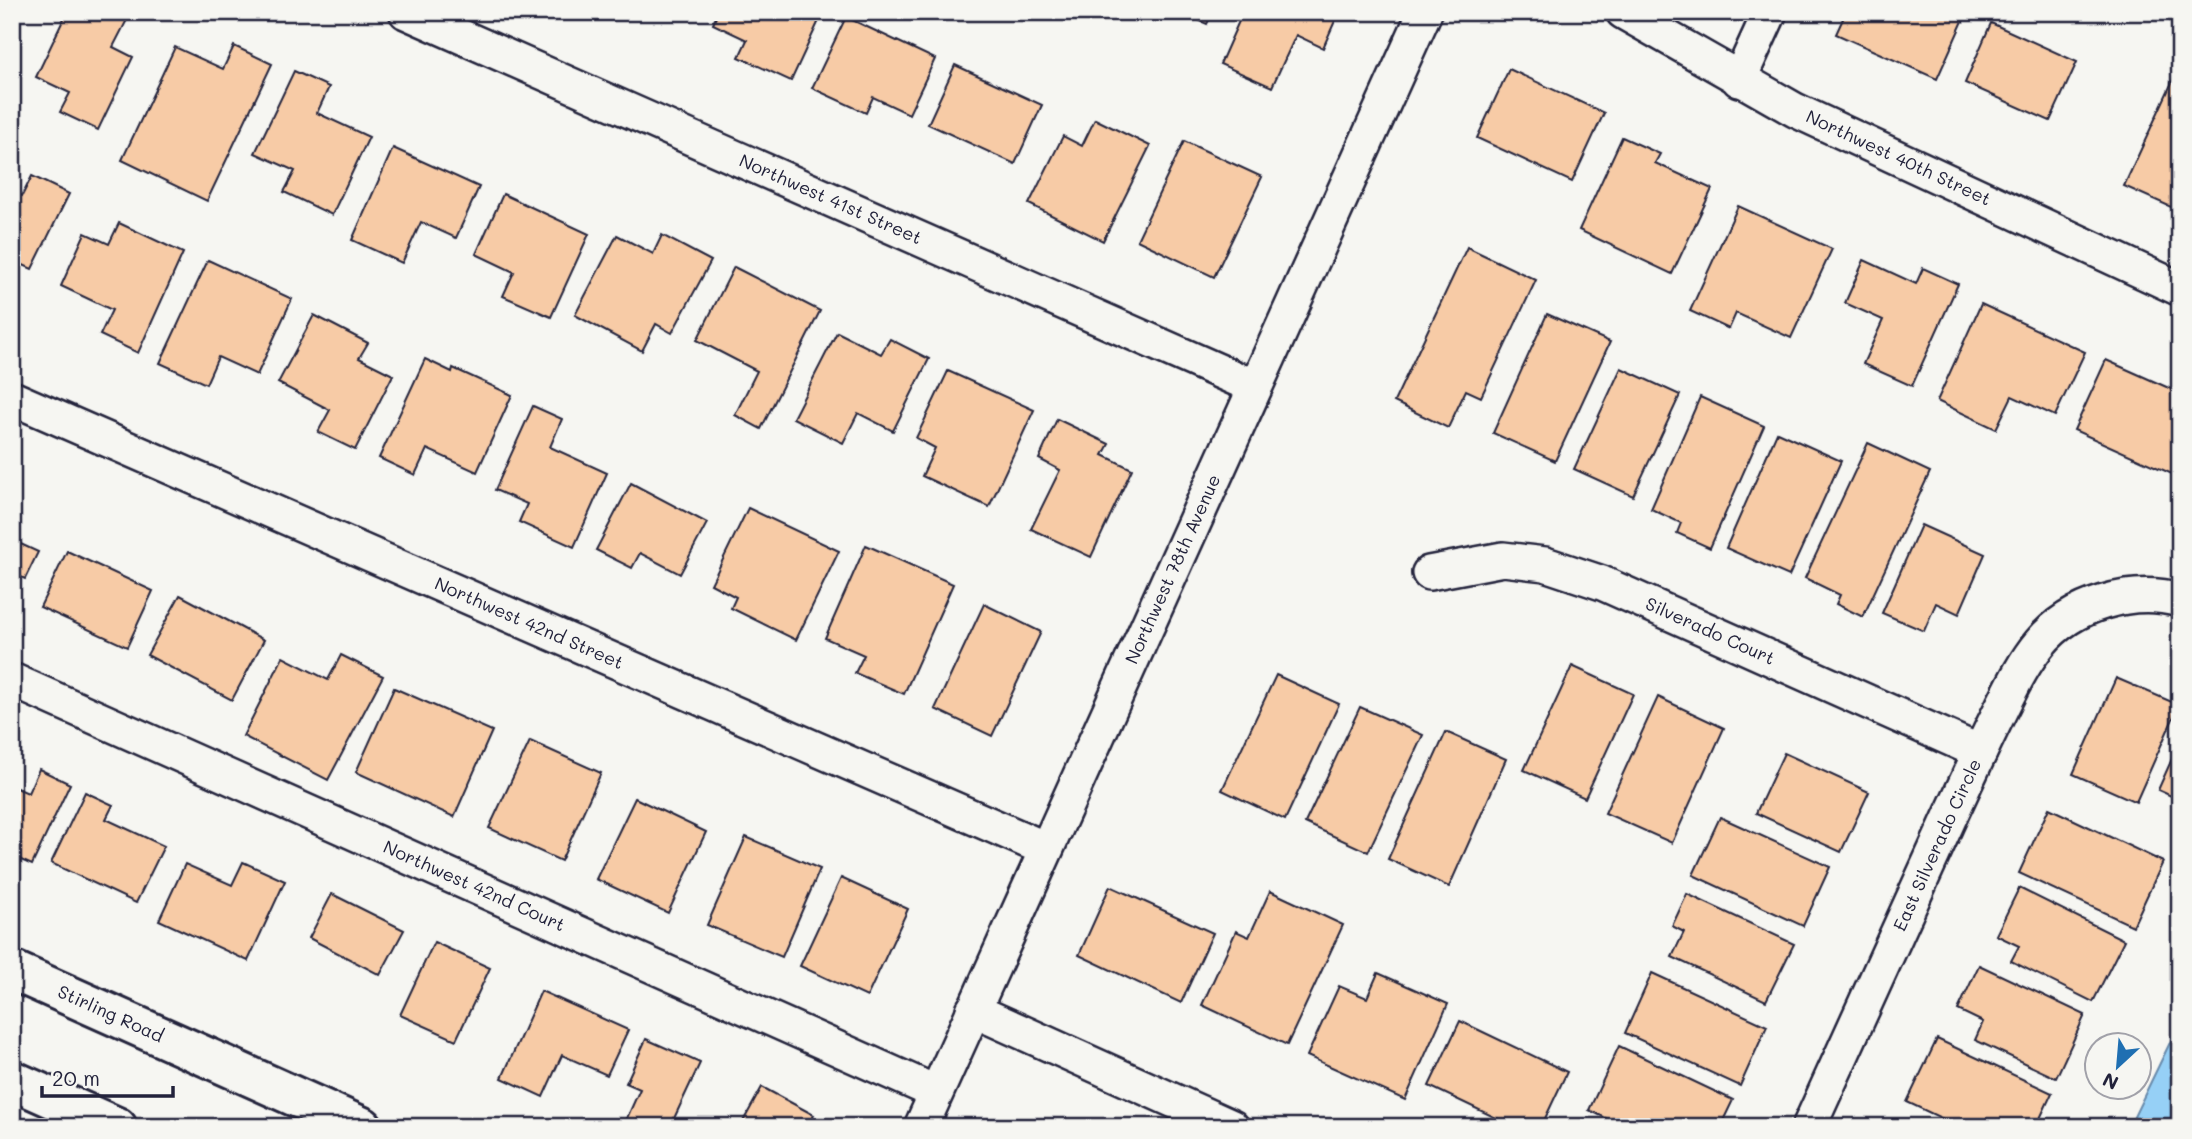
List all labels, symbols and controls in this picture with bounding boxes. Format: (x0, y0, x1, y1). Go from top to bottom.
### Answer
street label: Northwest 40th Street (1802, 104, 1995, 211)
street label: Northwest 41st Street (736, 148, 926, 249)
street label: Northwest 78th Avenue (1119, 470, 1225, 668)
street label: Northwest 42nd Street (431, 571, 628, 674)
street label: Silverado Court (1642, 591, 1779, 670)
street label: East Silverado Circle (1887, 754, 1986, 935)
street label: Northwest 42nd Court (380, 834, 569, 936)
street label: Stirling Road (54, 979, 168, 1047)
north arrow (2084, 1030, 2154, 1100)
scale bar (42, 1055, 173, 1099)
text: 20 m (52, 1064, 100, 1091)
text: N (2098, 1067, 2122, 1096)

